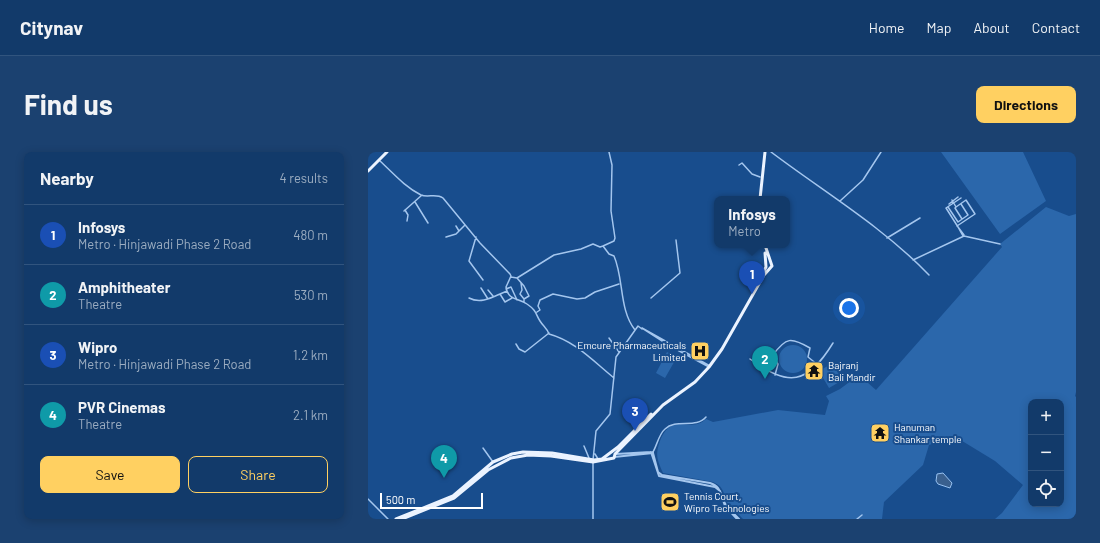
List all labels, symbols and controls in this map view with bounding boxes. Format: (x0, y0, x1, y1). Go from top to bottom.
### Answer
text: Citynav (20, 16, 83, 39)
text: Home (869, 19, 905, 36)
text: Map (927, 19, 951, 36)
text: About (973, 19, 1010, 36)
text: Contact (1032, 19, 1080, 36)
button: Directions (976, 86, 1076, 123)
text: Find us (24, 87, 113, 121)
text: Nearby (40, 168, 94, 188)
text: 4 results (280, 170, 328, 186)
popup (714, 196, 790, 248)
text: Infosys (728, 205, 776, 223)
text: Infosys (78, 218, 125, 236)
text: Metro (728, 223, 761, 239)
text: 1 (51, 227, 55, 243)
text: 480 m (293, 227, 328, 243)
text: Metro · Hinjawadi Phase 2 Road (78, 236, 251, 252)
pin: 1 (739, 261, 765, 294)
text: Amphitheater (78, 278, 170, 296)
text: 2 (49, 287, 57, 303)
text: 530 m (294, 287, 328, 303)
text: Theatre (78, 296, 122, 312)
your location (839, 298, 859, 318)
text: Wipro (78, 338, 117, 356)
place label: Emcure Pharmaceuticals Limited (577, 339, 686, 363)
hospital icon: Emcure Pharmaceuticals Limited (689, 340, 711, 362)
pin: 2 (752, 346, 778, 379)
text: 3 (49, 347, 57, 363)
text: 1.2 km (293, 347, 328, 363)
text: Metro · Hinjawadi Phase 2 Road (78, 356, 251, 372)
place label: Bajranj Bali Mandir (828, 359, 876, 383)
temple icon: Bajranj Bali Mandir (803, 360, 825, 382)
text: PVR Cinemas (78, 398, 165, 416)
pin: 3 (622, 398, 648, 431)
map controls (1028, 399, 1064, 507)
button: + (1028, 399, 1064, 435)
text: 4 (49, 407, 57, 423)
text: 2.1 km (293, 407, 328, 423)
text: Theatre (78, 416, 122, 432)
place label: Hanuman Shankar temple (894, 421, 962, 445)
temple icon: Hanuman Shankar temple (869, 422, 891, 444)
button: − (1028, 435, 1064, 471)
pin: 4 (431, 445, 457, 478)
button: Save (40, 456, 180, 493)
button: Share (188, 456, 328, 493)
button: locate (1028, 471, 1064, 507)
place label: Tennis Court, Wipro Technologies (684, 490, 769, 514)
scale bar (380, 491, 483, 510)
sports icon: Tennis Court, Wipro Technologies (659, 491, 681, 513)
text: 500 m (386, 493, 415, 506)

